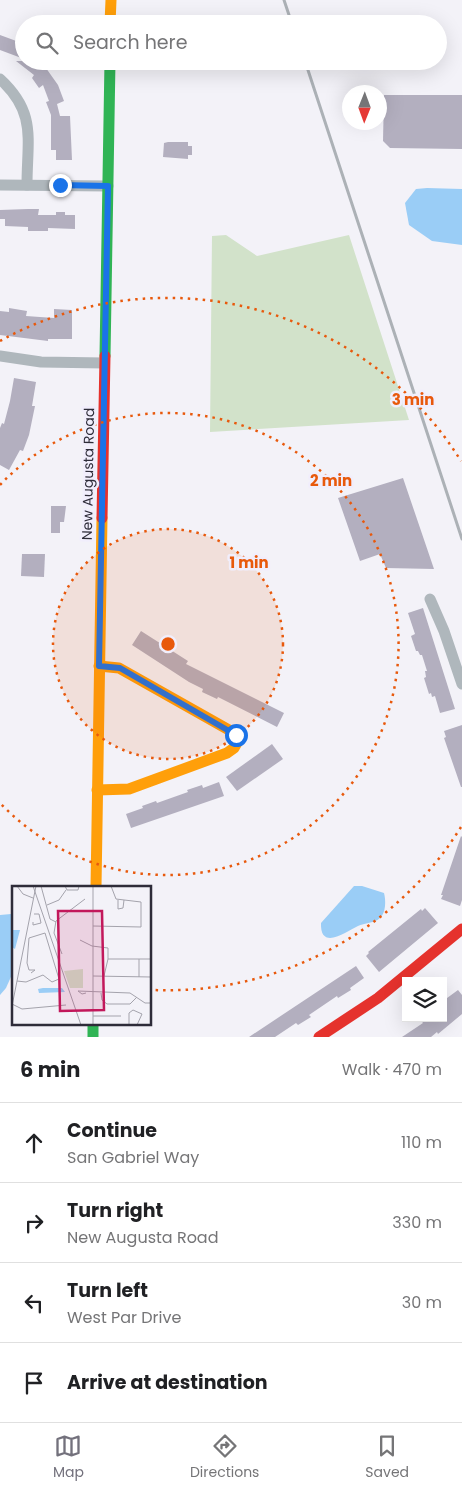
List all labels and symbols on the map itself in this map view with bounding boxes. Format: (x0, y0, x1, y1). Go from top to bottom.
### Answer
north arrow (342, 85, 387, 130)
route end (49, 174, 72, 197)
text: 3 min (392, 389, 434, 410)
street label: New Augusta Road (77, 408, 99, 540)
text: 2 min (310, 470, 352, 491)
text: 1 min (229, 552, 269, 573)
centre of rings (159, 635, 177, 653)
route start (225, 724, 248, 747)
inset map (12, 886, 151, 1024)

